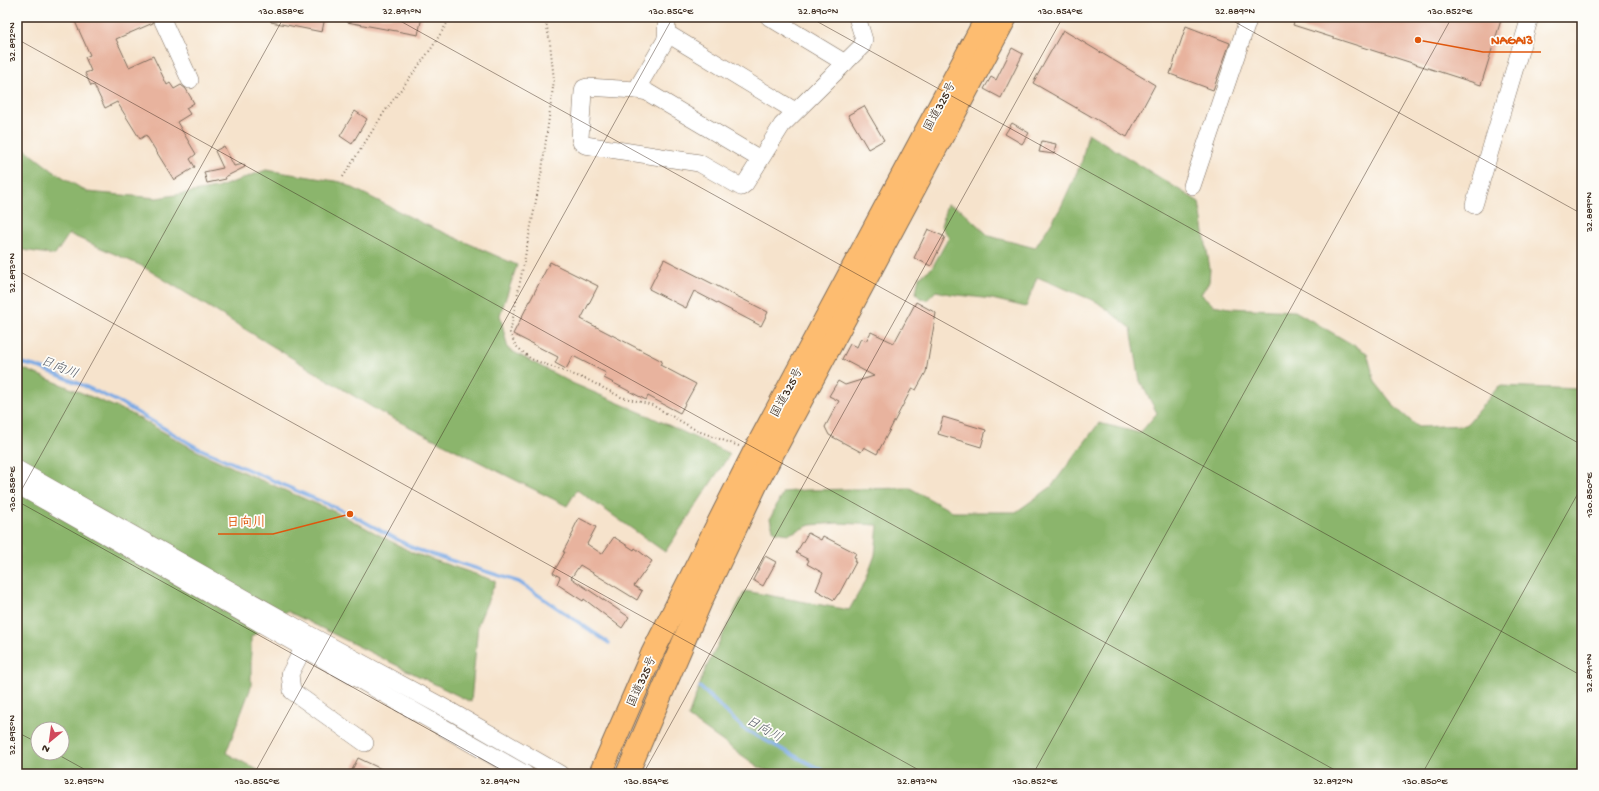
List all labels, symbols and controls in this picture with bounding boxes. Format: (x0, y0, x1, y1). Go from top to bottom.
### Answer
text: 130.858°E (258, 6, 304, 18)
text: 32.891°N (382, 6, 422, 18)
text: 130.856°E (648, 6, 694, 18)
text: 32.890°N (797, 6, 839, 18)
text: 130.854°E (1037, 6, 1083, 18)
text: 32.889°N (1214, 6, 1256, 18)
text: 130.852°E (1427, 6, 1473, 18)
text: 32.892°N (7, 22, 19, 63)
callout: NAGAI3 (1483, 27, 1541, 52)
text: NAGAI3 (1491, 34, 1533, 49)
street label: 国道325号 (921, 79, 960, 134)
text: 32.889°N (1584, 191, 1596, 233)
text: 32.893°N (7, 253, 19, 294)
water label: 日向川 (38, 353, 80, 383)
street label: 国道325号 (768, 365, 807, 420)
text: 130.858°E (7, 466, 19, 513)
text: 130.850°E (1584, 472, 1596, 519)
callout: 日向川 (218, 509, 273, 534)
text: 日向川 (226, 515, 266, 531)
text: 32.891°N (1584, 653, 1596, 693)
street label: 国道325号 (624, 654, 660, 710)
water label: 日向川 (743, 713, 785, 746)
text: 32.895°N (7, 715, 19, 756)
north arrow (30, 721, 70, 761)
text: N (40, 741, 52, 755)
text: 32.895°N (63, 776, 104, 788)
text: 130.856°E (234, 776, 280, 788)
text: 32.894°N (479, 776, 520, 788)
text: 130.854°E (623, 776, 669, 788)
text: 32.893°N (896, 776, 937, 788)
text: 130.852°E (1012, 776, 1058, 788)
text: 32.892°N (1312, 776, 1353, 788)
text: 130.850°E (1401, 776, 1448, 788)

